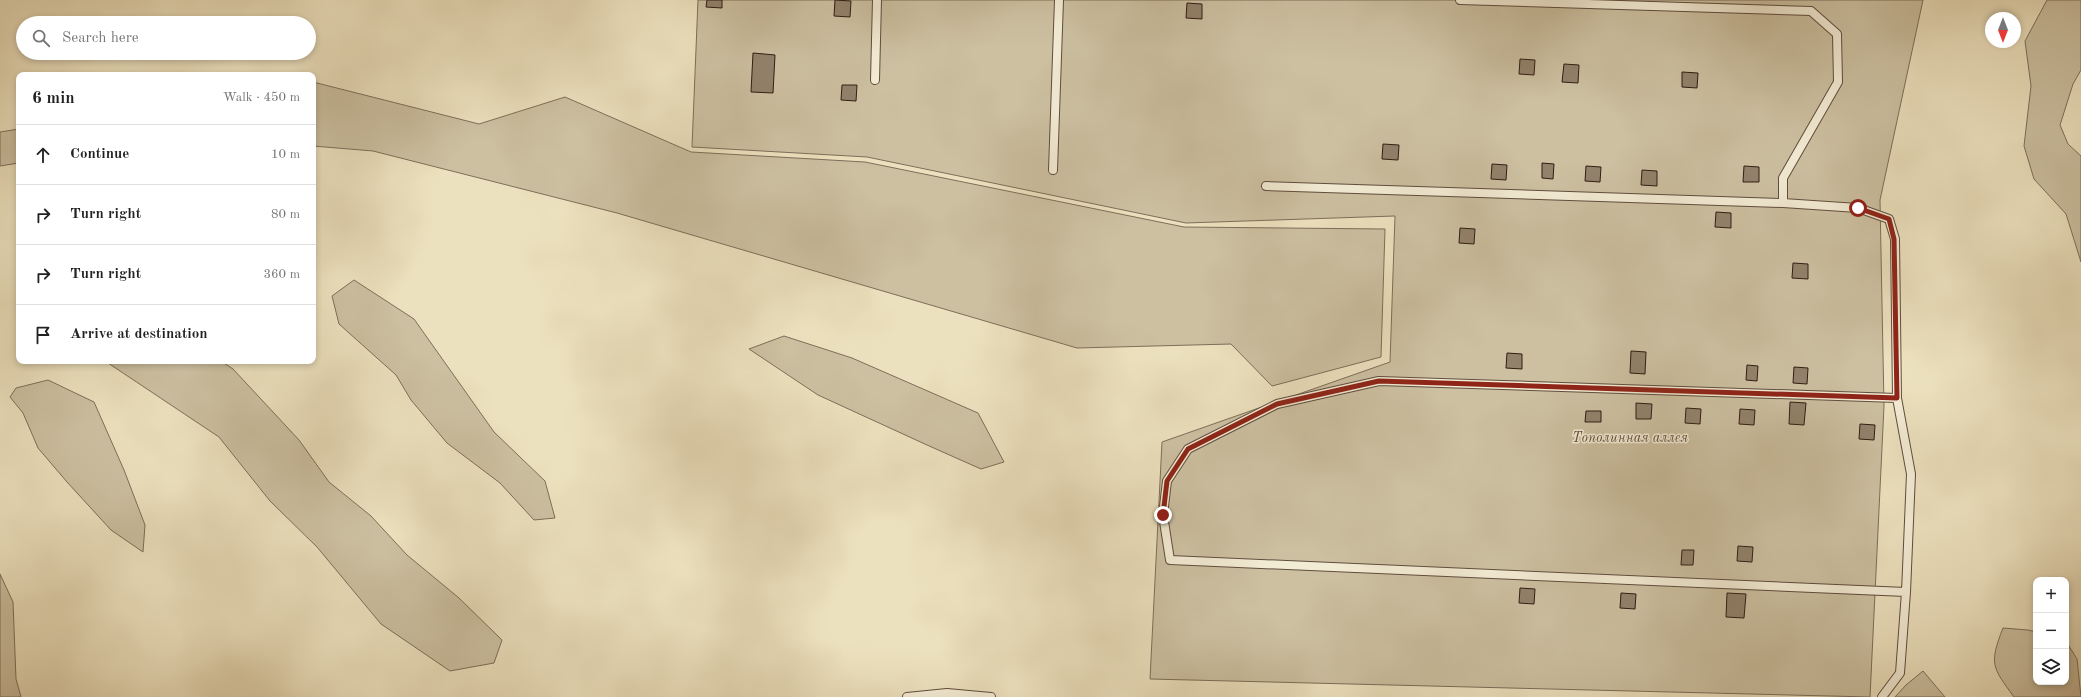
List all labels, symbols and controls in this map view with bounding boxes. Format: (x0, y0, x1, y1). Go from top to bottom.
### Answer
north arrow (1985, 12, 2021, 48)
search box (16, 16, 316, 60)
icon: search (30, 27, 52, 49)
text: Search here (62, 31, 139, 46)
text: 6 min (32, 90, 75, 107)
text: Walk · 450 m (223, 91, 300, 104)
icon: ahead (32, 144, 54, 166)
text: Continue (70, 147, 129, 162)
text: 10 m (271, 148, 300, 161)
route start (1849, 199, 1867, 217)
icon: right (32, 204, 54, 226)
text: Turn right (70, 207, 141, 222)
text: 80 m (271, 208, 300, 221)
icon: right (32, 264, 54, 286)
text: Turn right (70, 267, 141, 282)
text: 360 m (263, 268, 300, 281)
icon: arrive (32, 324, 54, 346)
text: Arrive at destination (70, 327, 208, 342)
park label: Тополинная аллея (1572, 431, 1689, 445)
route end (1154, 506, 1172, 524)
map controls (2033, 577, 2069, 685)
button: + (2033, 577, 2069, 613)
button: − (2033, 613, 2069, 649)
button: layers (2033, 649, 2069, 685)

